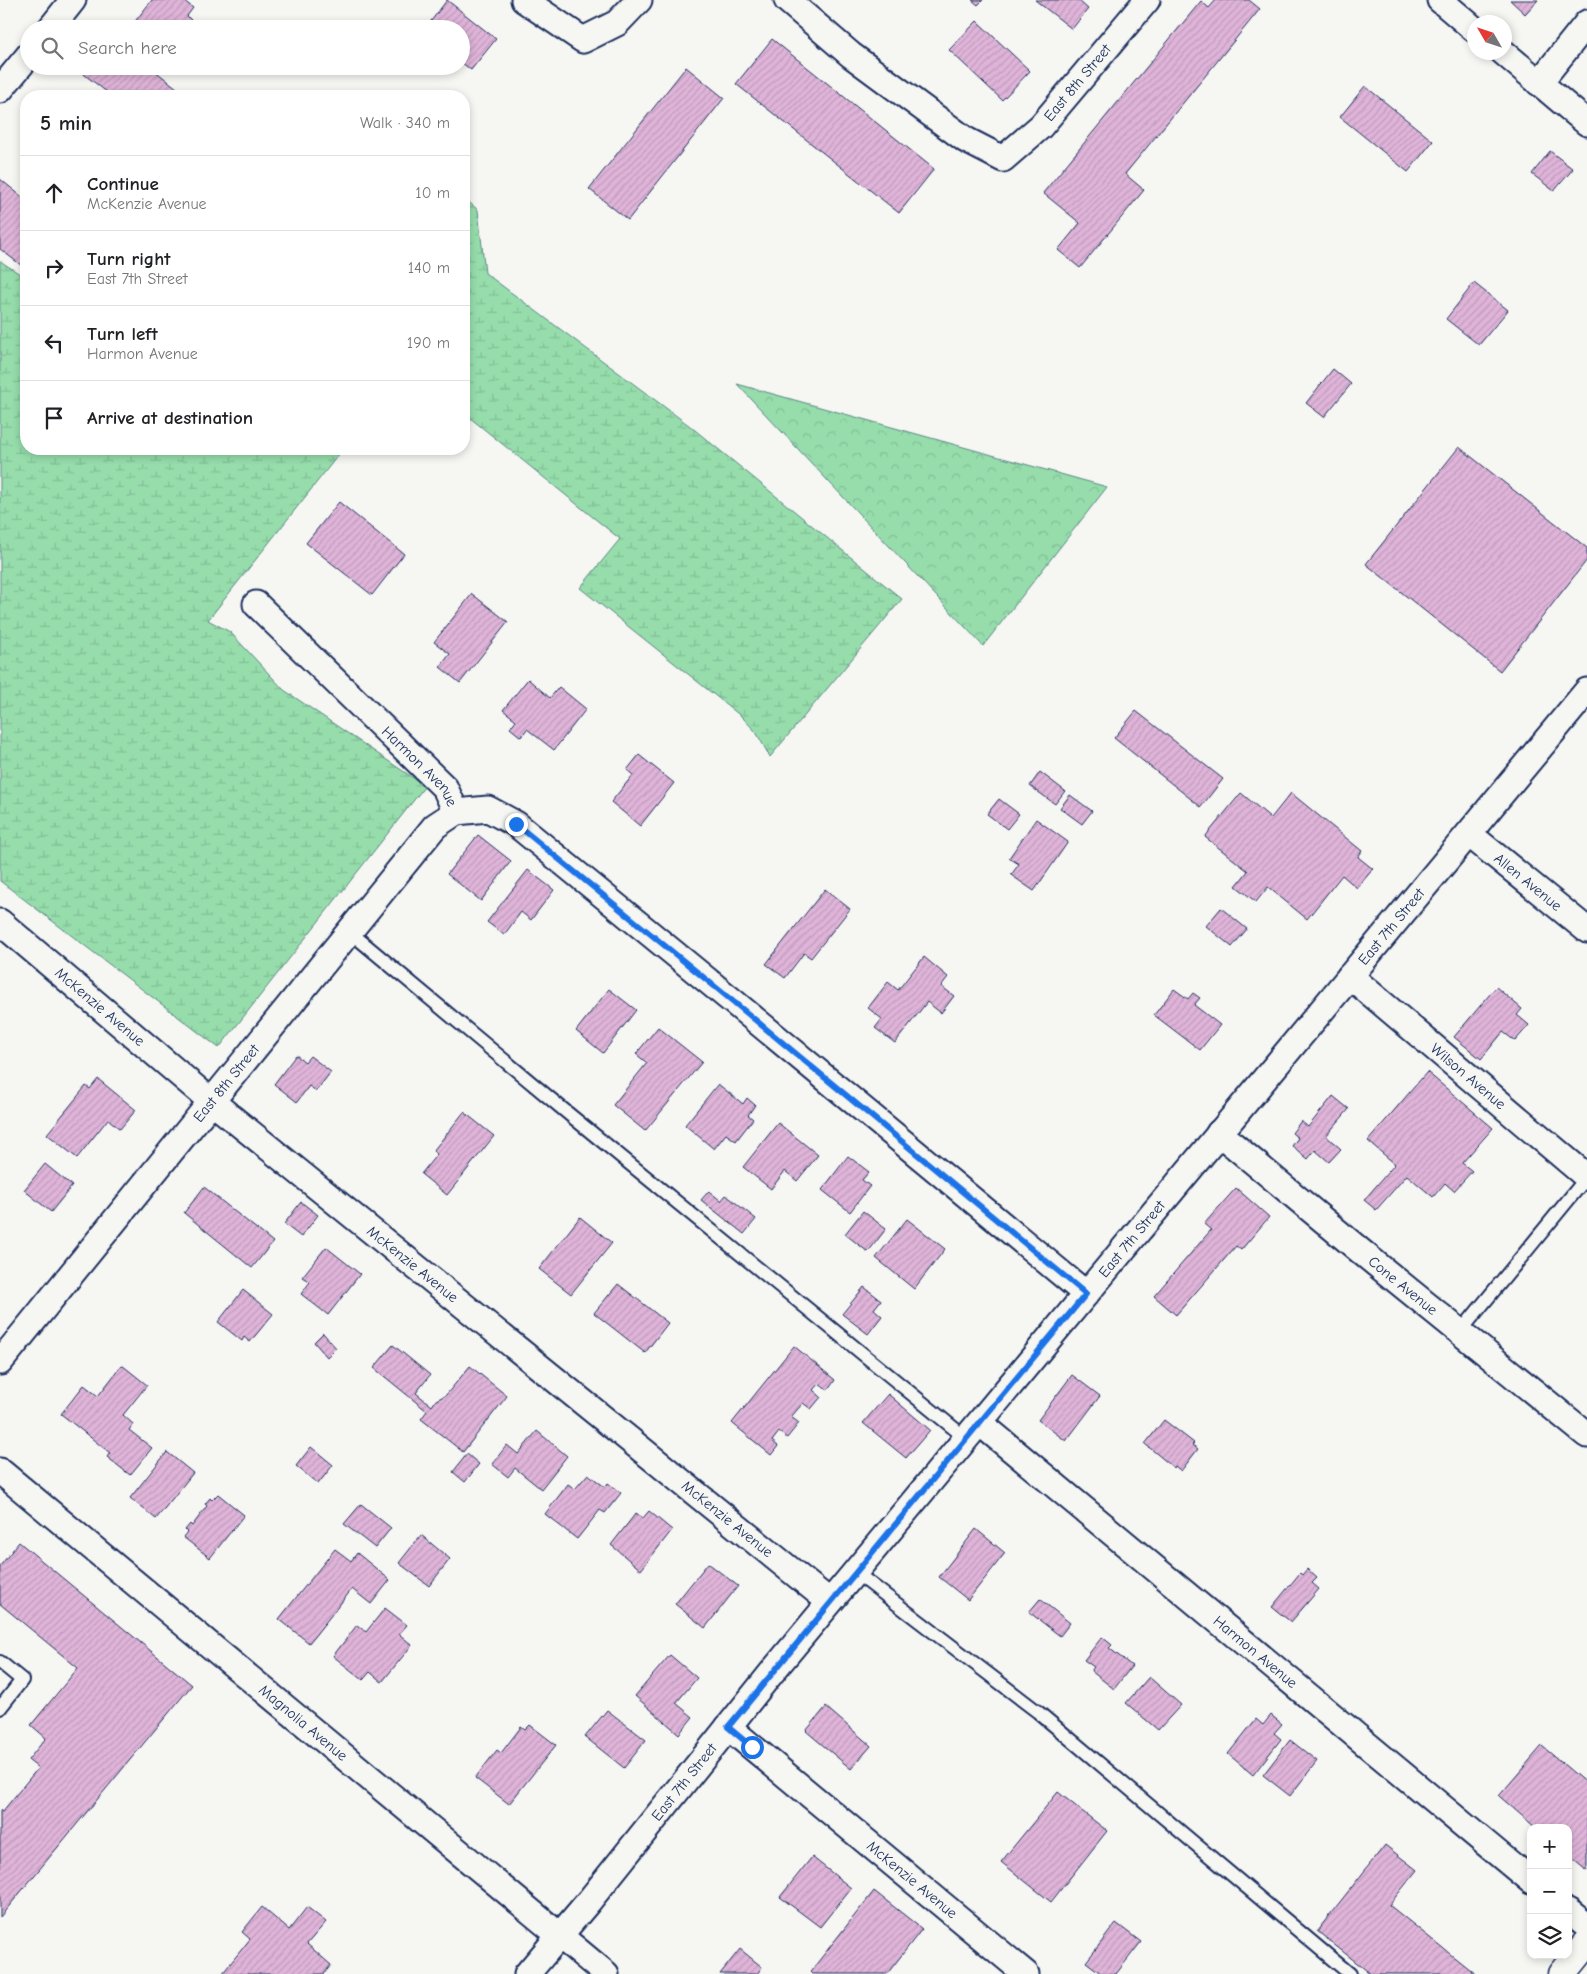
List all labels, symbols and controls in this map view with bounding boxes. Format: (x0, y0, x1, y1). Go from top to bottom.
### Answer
north arrow (1467, 15, 1512, 60)
search box (20, 20, 470, 75)
icon: search (38, 34, 66, 62)
text: Search here (78, 37, 177, 59)
street label: East 8th Street (1040, 40, 1115, 125)
text: 5 min (40, 111, 92, 135)
text: Walk · 340 m (360, 114, 450, 132)
text: Continue (87, 173, 159, 195)
icon: ahead (40, 179, 68, 207)
text: 10 m (415, 184, 450, 202)
text: McKenzie Avenue (87, 195, 207, 213)
text: Turn right (87, 248, 171, 270)
icon: right (40, 254, 68, 282)
text: 140 m (408, 259, 450, 277)
text: East 7th Street (87, 270, 188, 288)
text: Turn left (87, 323, 158, 345)
icon: left (40, 329, 68, 357)
text: 190 m (407, 334, 450, 352)
text: Harmon Avenue (87, 345, 198, 363)
icon: arrive (40, 404, 68, 432)
text: Arrive at destination (87, 407, 253, 429)
street label: Harmon Avenue (378, 722, 461, 810)
route end (505, 813, 528, 836)
street label: Allen Avenue (1491, 849, 1566, 915)
street label: East 7th Street (1354, 884, 1429, 969)
street label: McKenzie Avenue (51, 964, 149, 1050)
street label: Wilson Avenue (1427, 1039, 1510, 1113)
street label: East 8th Street (189, 1040, 264, 1126)
street label: East 7th Street (1095, 1196, 1169, 1281)
street label: McKenzie Avenue (363, 1222, 462, 1307)
street label: Cone Avenue (1365, 1252, 1441, 1319)
street label: McKenzie Avenue (678, 1477, 777, 1562)
street label: Harmon Avenue (1210, 1612, 1301, 1692)
street label: Magnolia Avenue (255, 1681, 351, 1765)
route start (741, 1736, 764, 1759)
street label: East 7th Street (648, 1739, 721, 1825)
map controls (1527, 1824, 1572, 1959)
button: + (1527, 1824, 1572, 1869)
street label: McKenzie Avenue (863, 1837, 961, 1923)
button: − (1527, 1869, 1572, 1914)
button: layers (1527, 1914, 1572, 1959)

